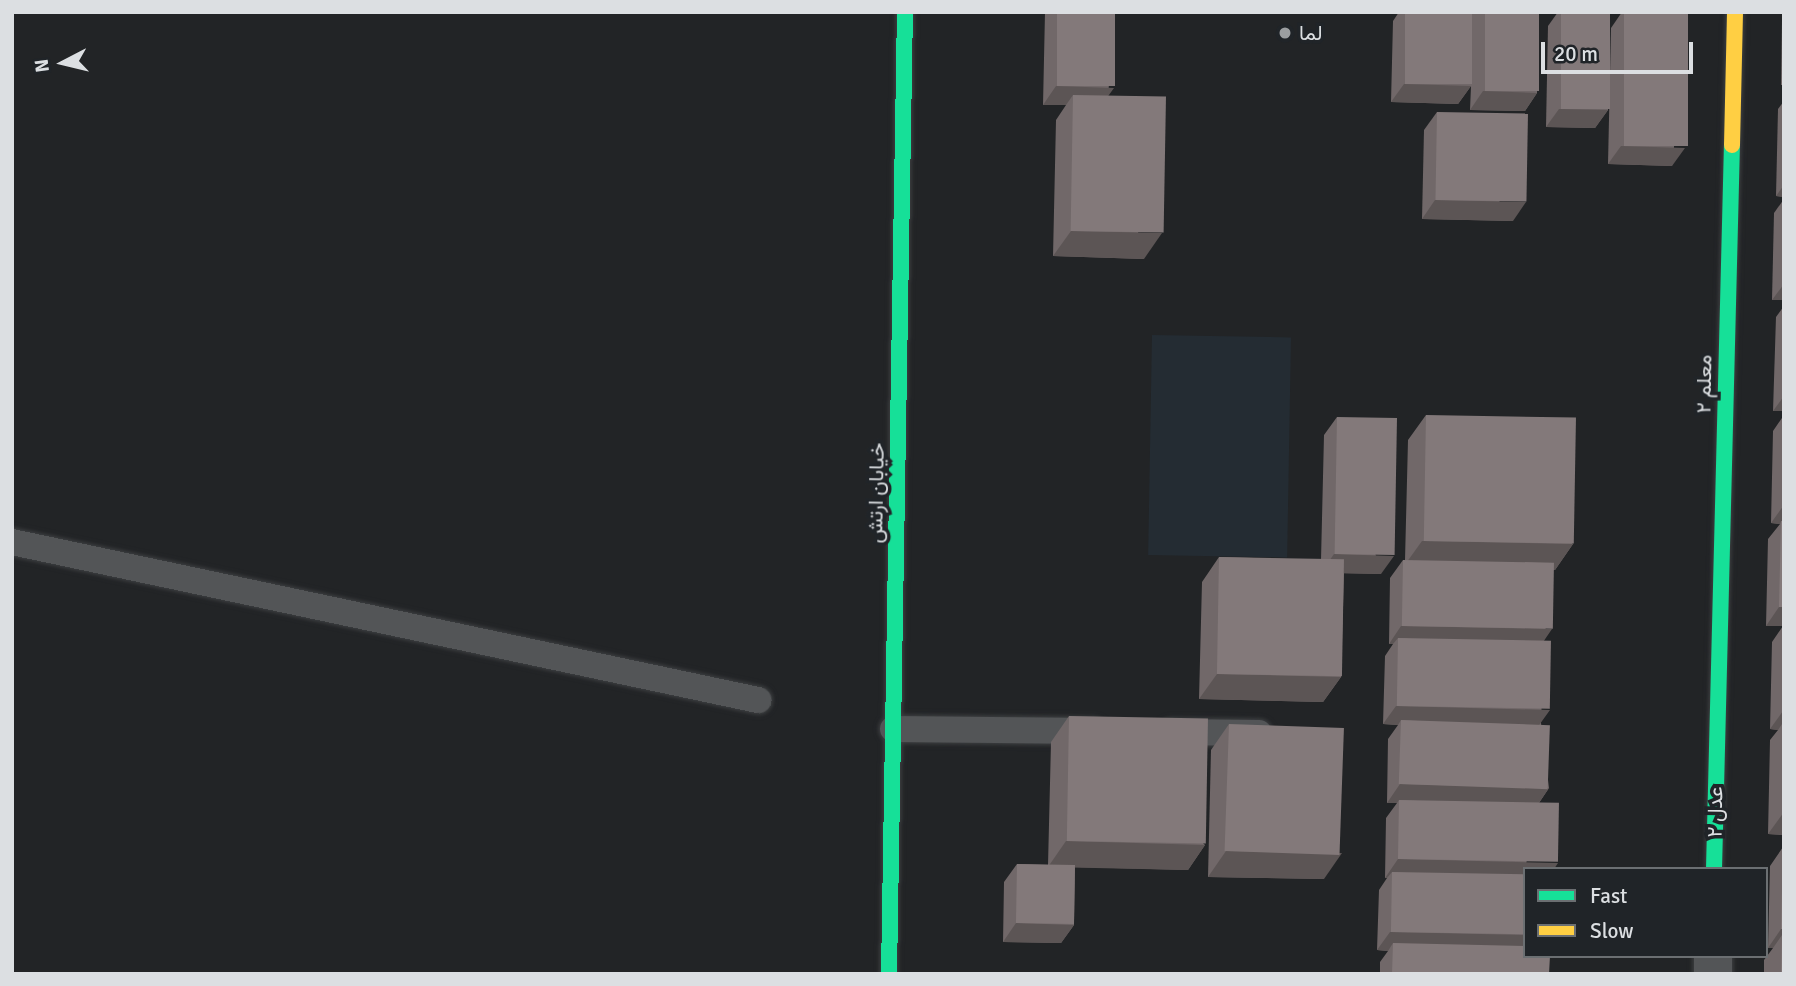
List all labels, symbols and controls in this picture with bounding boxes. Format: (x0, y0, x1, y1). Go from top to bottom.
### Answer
place label: لما (1299, 20, 1323, 46)
marker: لما (1277, 25, 1293, 41)
north arrow (28, 28, 98, 98)
scale bar (1544, 28, 1696, 72)
text: 20 m (1554, 41, 1598, 67)
text: N (29, 58, 55, 74)
street label: معلم ۲ (1691, 354, 1717, 414)
street label: خیابان ارتش (863, 442, 889, 544)
street label: عدل ۲ (1702, 786, 1728, 838)
legend (1523, 867, 1768, 958)
text: Fast (1590, 883, 1627, 909)
text: Slow (1590, 918, 1634, 944)

